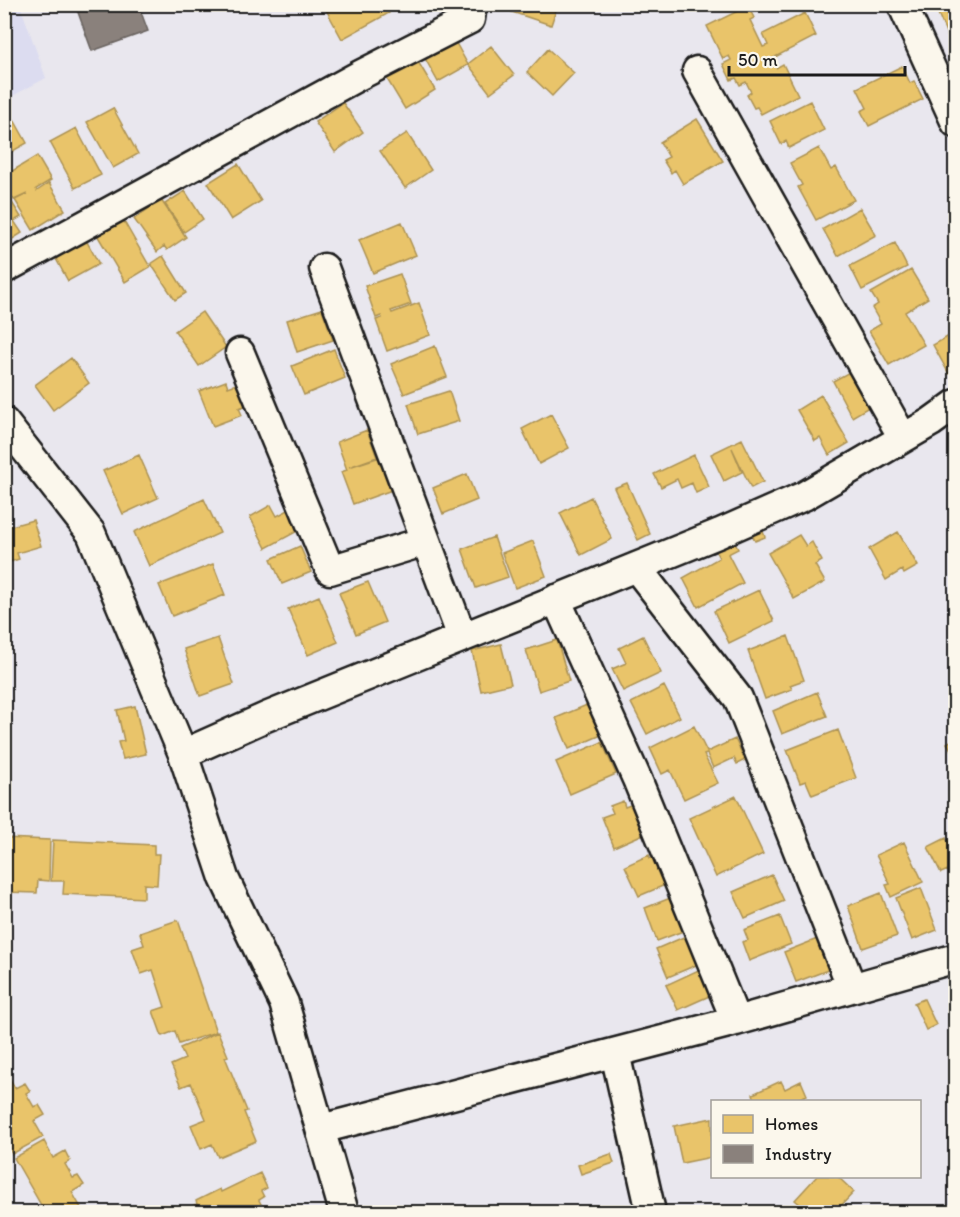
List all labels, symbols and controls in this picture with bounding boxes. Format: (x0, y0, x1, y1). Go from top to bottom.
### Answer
scale bar (729, 39, 904, 77)
text: 50 m (738, 49, 778, 71)
legend (711, 1100, 921, 1178)
text: Homes (765, 1113, 818, 1135)
text: Industry (765, 1143, 832, 1165)

